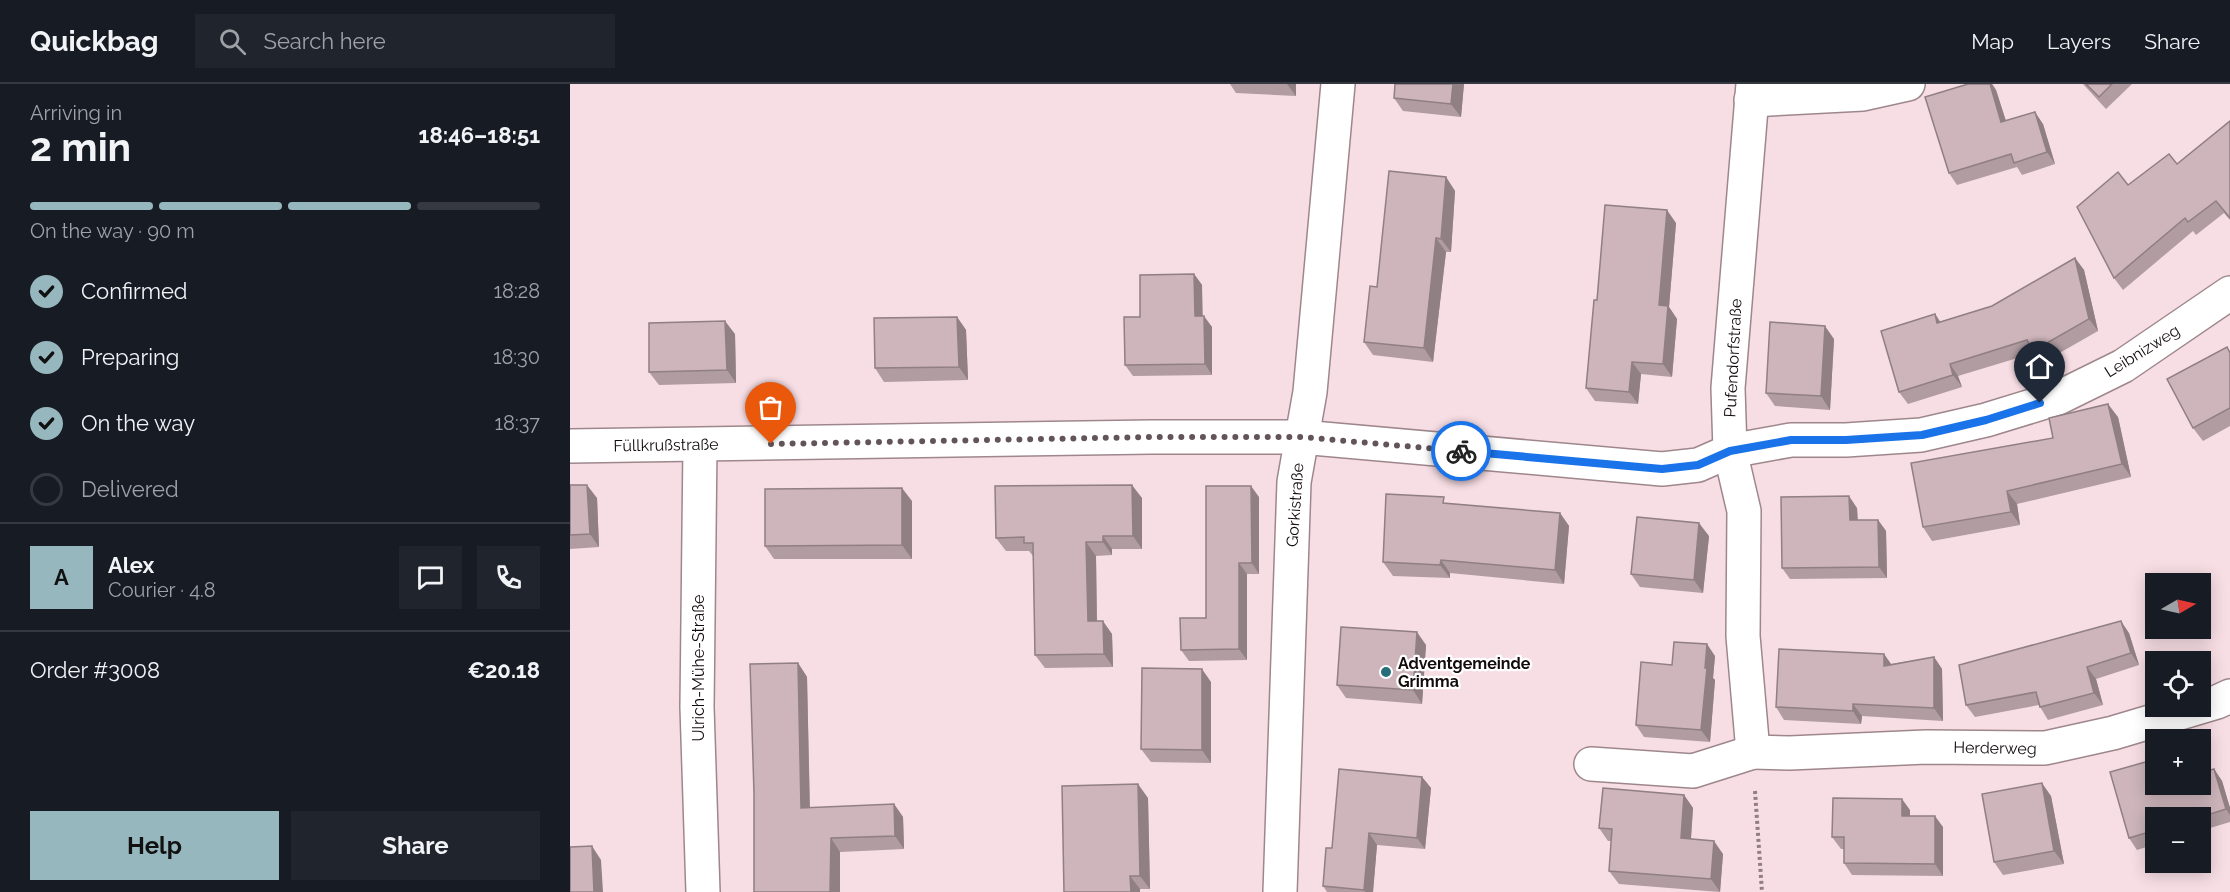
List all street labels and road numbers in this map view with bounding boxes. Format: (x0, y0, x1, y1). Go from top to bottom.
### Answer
street label: Pufendorfstraße (1720, 298, 1746, 418)
street label: Leibnizweg (2101, 321, 2183, 381)
street label: Füllkrußstraße (613, 435, 719, 455)
street label: Gorkistraße (1283, 462, 1307, 548)
street label: Ulrich-Mühe-Straße (689, 595, 708, 741)
street label: Herderweg (1953, 738, 2037, 758)

